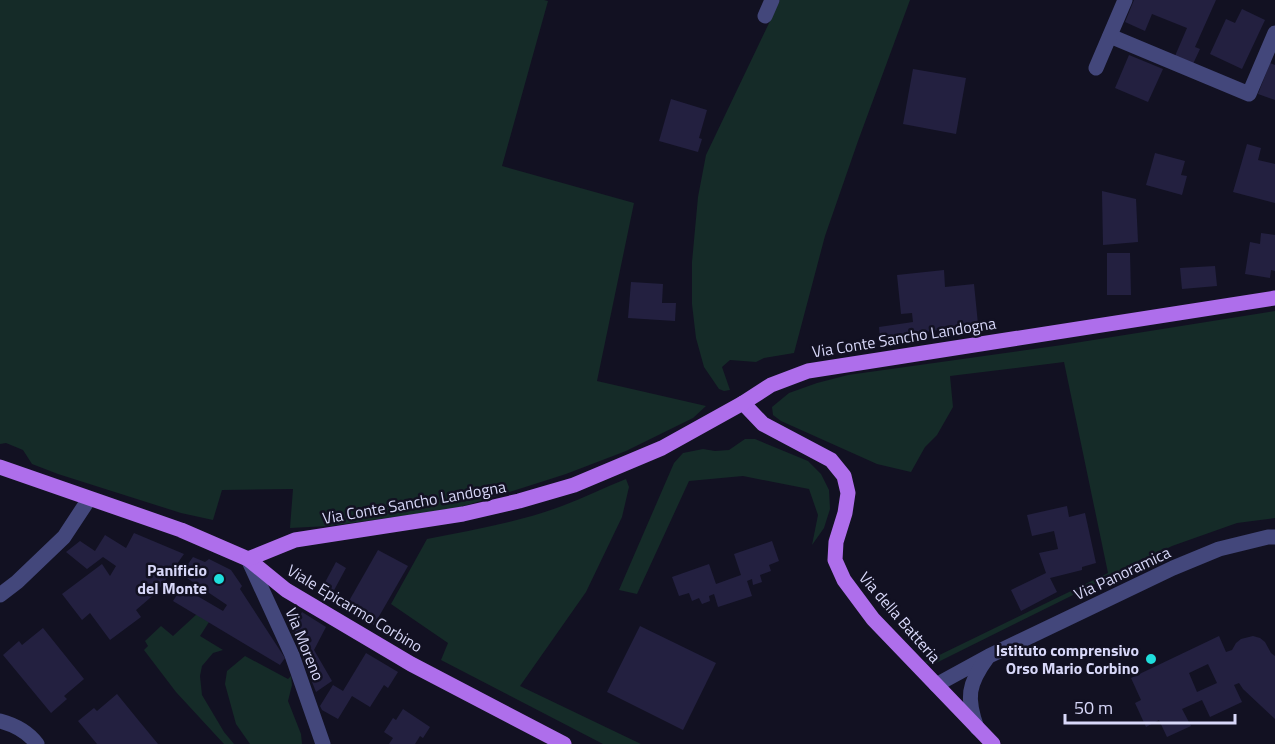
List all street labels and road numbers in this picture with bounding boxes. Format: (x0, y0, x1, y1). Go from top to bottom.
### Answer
street label: Via Conte Sancho Landogna (810, 311, 998, 363)
street label: Via Conte Sancho Landogna (320, 474, 508, 530)
street label: Via Panoramica (1070, 540, 1174, 606)
street label: Viale Epicarmo Corbino (283, 558, 427, 658)
street label: Via della Batteria (854, 566, 946, 668)
street label: Via Moreno (280, 604, 330, 684)

